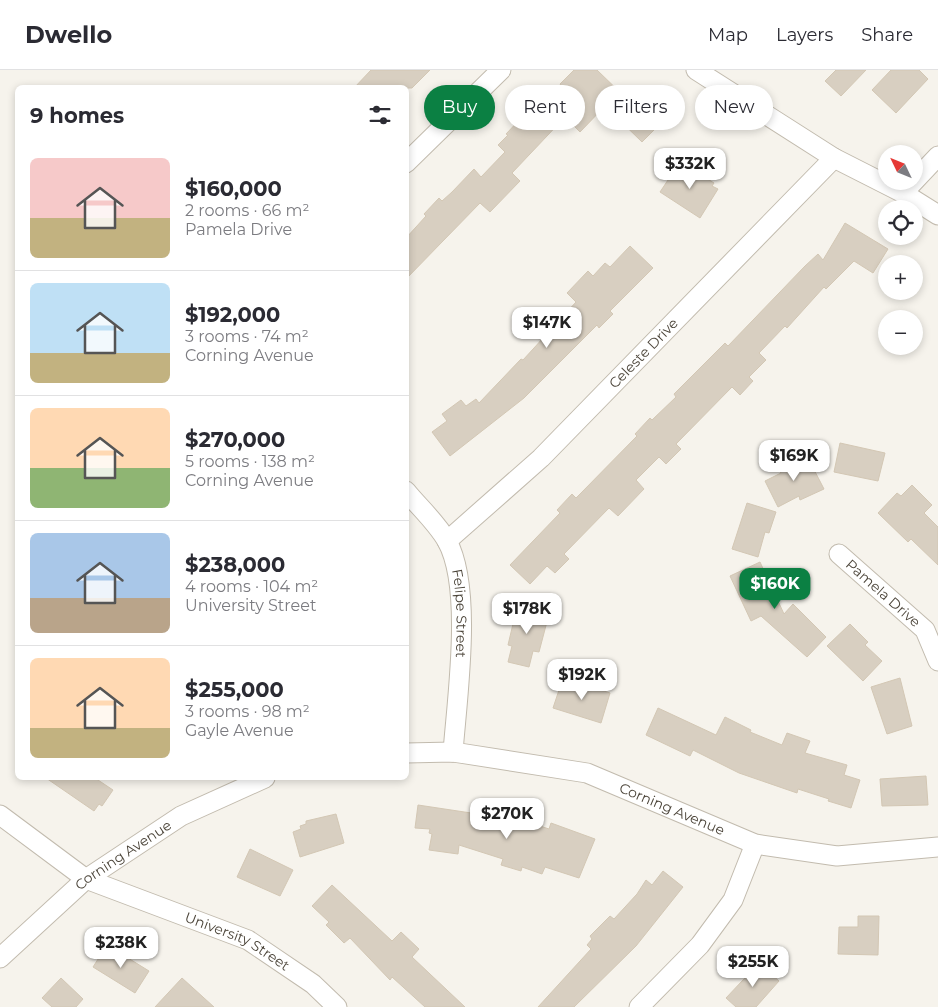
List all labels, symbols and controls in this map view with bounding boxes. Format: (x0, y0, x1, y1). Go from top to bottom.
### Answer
text: Dwello (25, 20, 112, 49)
text: Map (708, 24, 748, 46)
text: Layers (776, 24, 833, 46)
text: Share (861, 24, 913, 46)
chip: Buy (424, 85, 495, 130)
chip: Rent (505, 85, 585, 130)
chip: Filters (595, 85, 685, 130)
chip: New (695, 85, 773, 130)
icon: filters (366, 101, 394, 129)
text: 9 homes (30, 103, 124, 128)
north arrow (878, 145, 922, 190)
map controls (878, 145, 923, 355)
pin: $332K (655, 148, 725, 190)
text: $332K (665, 154, 715, 173)
text: $160,000 (185, 176, 282, 201)
icon: home (70, 178, 130, 238)
button: locate (878, 200, 923, 245)
text: 2 rooms · 66 m² (185, 201, 309, 220)
text: Pamela Drive (185, 220, 292, 239)
button: + (878, 255, 923, 300)
text: $192,000 (185, 302, 280, 327)
icon: home (70, 303, 130, 363)
pin: $147K (512, 306, 582, 349)
button: − (878, 310, 923, 355)
text: $147K (523, 313, 571, 332)
street label: Celeste Drive (605, 314, 682, 392)
text: 3 rooms · 74 m² (185, 327, 309, 346)
text: Corning Avenue (185, 346, 314, 365)
text: $270,000 (185, 427, 285, 452)
icon: home (70, 428, 130, 488)
pin: $169K (759, 440, 829, 482)
text: $169K (770, 446, 818, 465)
text: 5 rooms · 138 m² (185, 452, 315, 471)
text: Corning Avenue (185, 471, 314, 490)
text: $238,000 (185, 552, 285, 577)
icon: home (70, 553, 130, 613)
street label: Pamela Drive (842, 555, 924, 631)
street label: Felipe Street (448, 568, 471, 658)
pin: $160K (740, 568, 810, 610)
text: $160K (750, 574, 800, 593)
text: 4 rooms · 104 m² (185, 577, 318, 596)
pin: $178K (492, 592, 562, 635)
text: University Street (185, 596, 316, 615)
text: $178K (503, 599, 551, 618)
pin: $192K (547, 658, 617, 701)
text: $192K (558, 665, 606, 684)
text: $255,000 (185, 677, 284, 702)
icon: home (70, 678, 130, 738)
text: 3 rooms · 98 m² (185, 702, 310, 721)
text: Gayle Avenue (185, 721, 294, 740)
street label: Corning Avenue (617, 779, 728, 839)
pin: $270K (472, 798, 542, 840)
text: $270K (481, 804, 533, 823)
street label: Corning Avenue (71, 816, 175, 894)
street label: University Street (182, 908, 293, 975)
pin: $238K (86, 926, 156, 969)
text: $238K (95, 933, 147, 952)
pin: $255K (718, 946, 788, 988)
text: $255K (728, 952, 778, 971)

